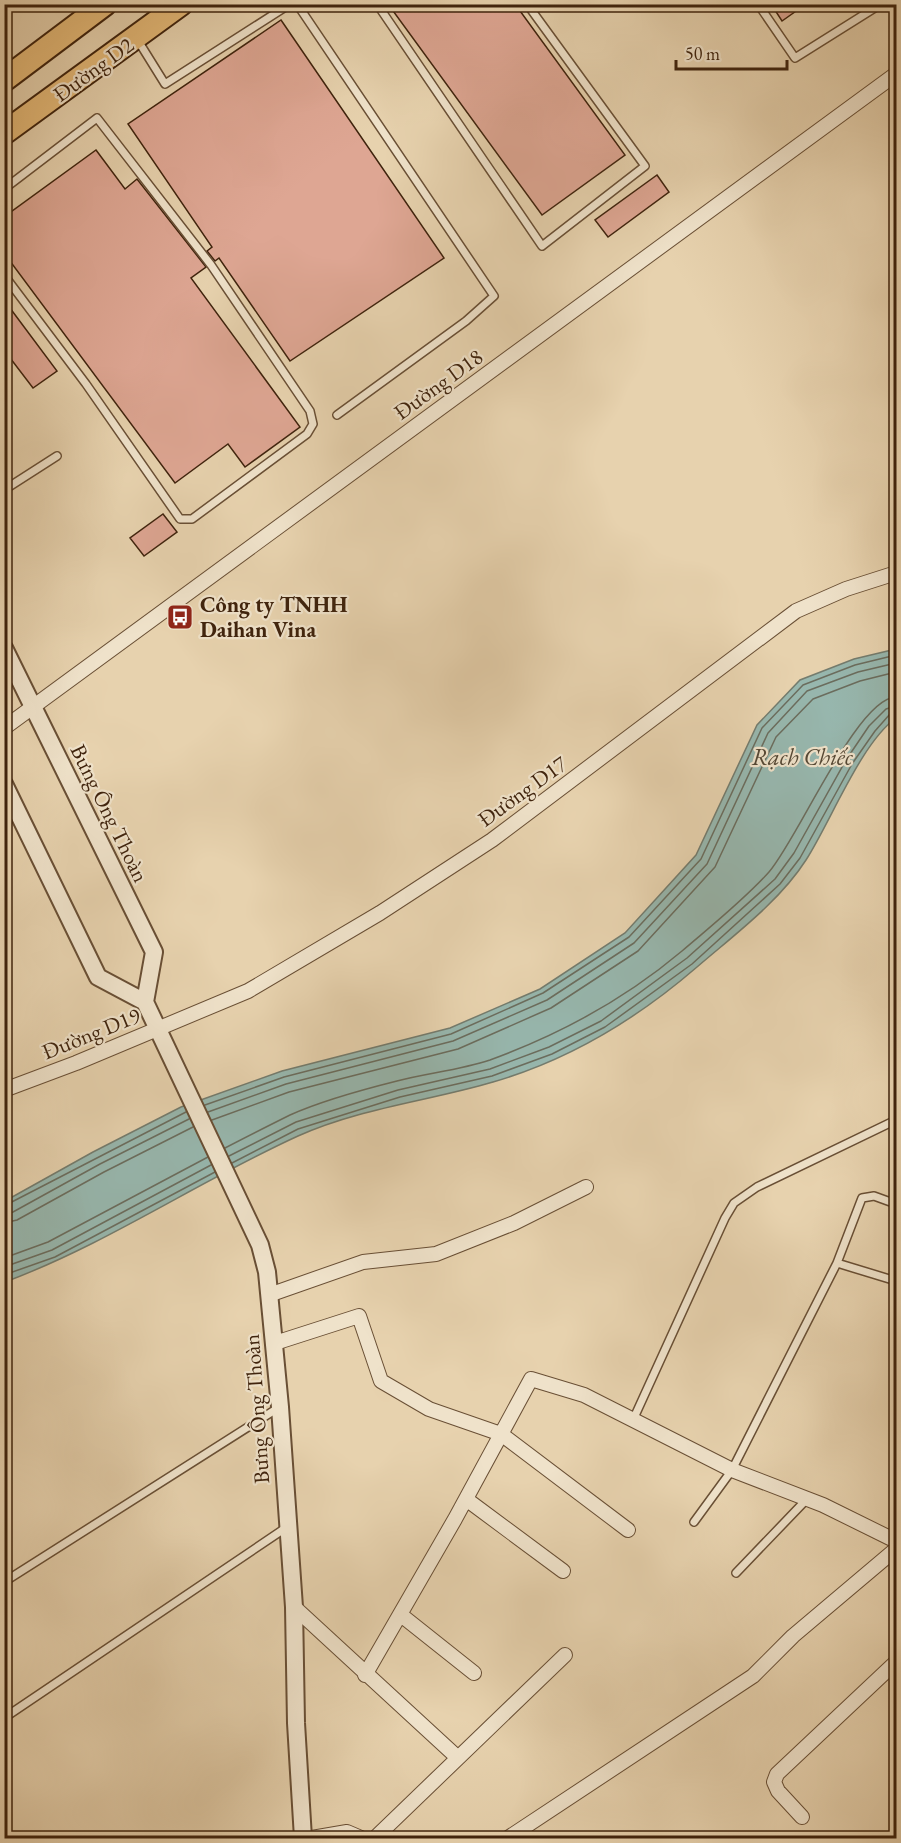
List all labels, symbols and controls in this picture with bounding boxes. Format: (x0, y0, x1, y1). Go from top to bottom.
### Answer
street label: Đường D2 (47, 30, 140, 108)
scale bar (676, 33, 787, 71)
text: 50 m (685, 42, 720, 65)
street label: Đường D18 (388, 342, 489, 427)
place label: Công ty TNHH Daihan Vina (200, 590, 348, 644)
bus stop icon: Công ty TNHH Daihan Vina (165, 602, 195, 632)
street label: Bưng Ông Thoàn (64, 739, 156, 887)
water label: Rạch Chiếc (752, 741, 853, 772)
street label: Đường D17 (472, 749, 573, 834)
street label: Đường D19 (38, 1000, 145, 1066)
street label: Bưng Ông Thoàn (237, 1333, 276, 1485)

